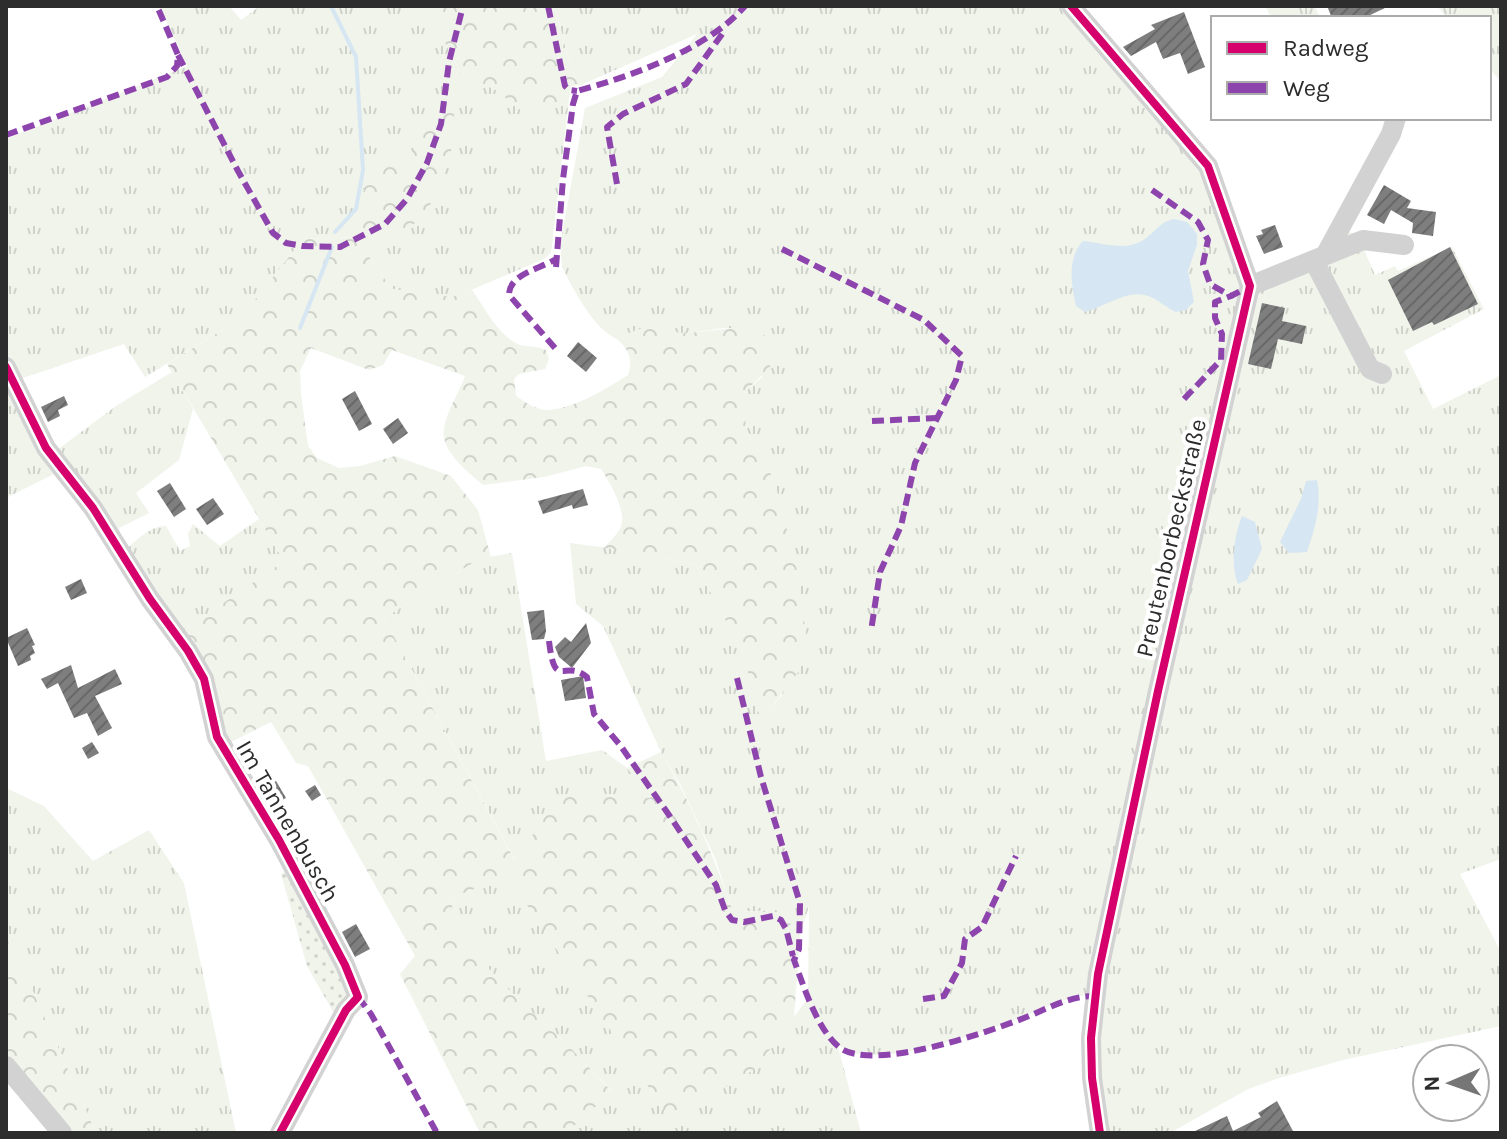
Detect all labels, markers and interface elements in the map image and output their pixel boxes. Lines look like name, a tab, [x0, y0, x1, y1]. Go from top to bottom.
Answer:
legend	[1211, 16, 1491, 120]
text: Radweg	[1283, 34, 1369, 62]
text: Weg	[1283, 74, 1330, 102]
street label: Preutenborbeckstraße	[1130, 416, 1212, 660]
street label: Im Tannenbusch	[230, 735, 346, 907]
north arrow	[1411, 1043, 1491, 1123]
text: N	[1419, 1075, 1445, 1092]

